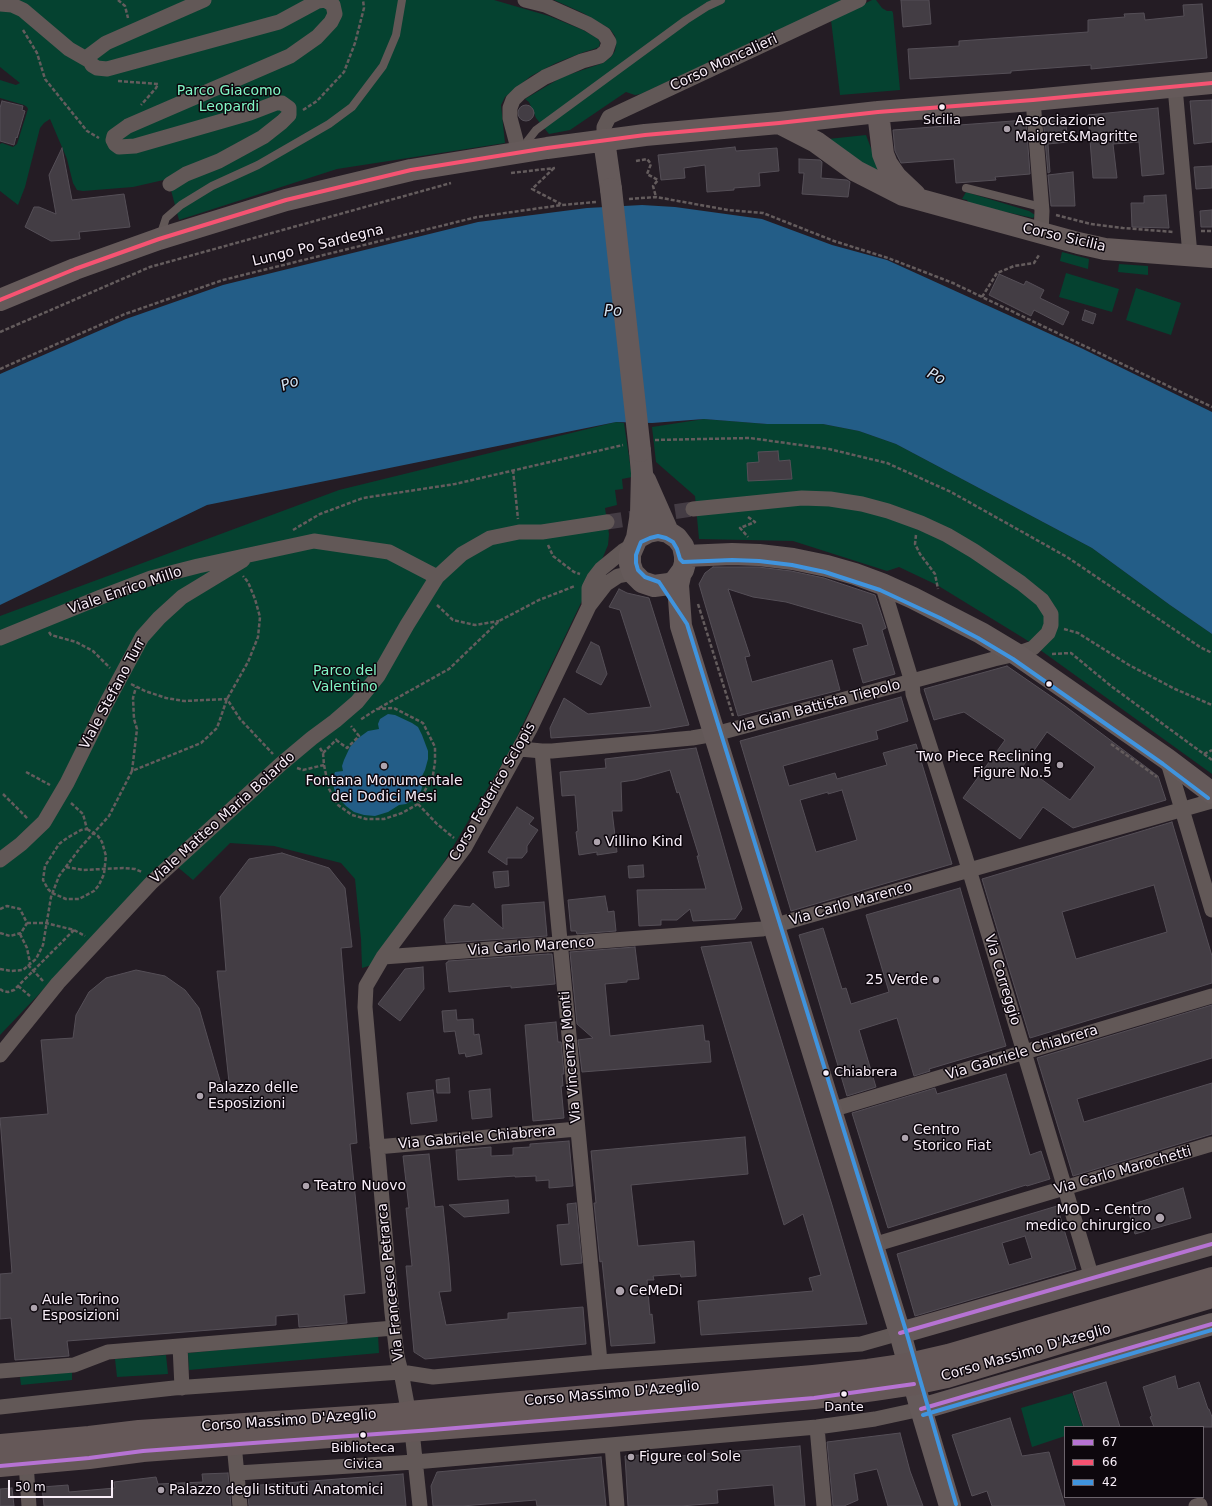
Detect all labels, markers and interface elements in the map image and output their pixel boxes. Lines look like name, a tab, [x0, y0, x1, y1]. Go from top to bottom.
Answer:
street label: Corso Moncalieri	[668, 31, 780, 95]
park label: Parco Giacomo Leopardi	[177, 83, 281, 116]
marker: Sicilia	[937, 102, 947, 112]
place label: Sicilia	[923, 113, 961, 129]
place label: Associazione Maigret&Magritte	[1015, 113, 1138, 146]
marker: Associazione Maigret&Magritte	[1002, 124, 1012, 134]
street label: Corso Sicilia	[1021, 220, 1107, 256]
street label: Lungo Po Sardegna	[250, 222, 386, 270]
water label: Po	[604, 303, 622, 321]
water label: Po	[924, 365, 948, 389]
water label: Po	[278, 372, 302, 396]
street label: Viale Enrico Millo	[66, 564, 184, 618]
street label: Viale Stefano Turr	[77, 635, 149, 753]
park label: Parco del Valentino	[312, 663, 378, 696]
street label: Via Gian Battista Tiepolo	[732, 677, 902, 737]
unlabelled marker	[1044, 679, 1054, 689]
street label: Corso Federico Sclopis	[446, 720, 540, 864]
street label: Viale Matteo Maria Boiardo	[147, 749, 299, 887]
place label: Two Piece Reclining Figure No.5	[916, 749, 1052, 782]
marker: Two Piece Reclining Figure No.5	[1055, 760, 1065, 770]
marker: Fontana Monumentale dei Dodici Mesi	[379, 761, 389, 771]
place label: Fontana Monumentale dei Dodici Mesi	[305, 773, 463, 806]
place label: Villino Kind	[605, 834, 683, 850]
marker: Villino Kind	[592, 837, 602, 847]
street label: Via Carlo Marenco	[788, 878, 914, 930]
street label: Via Correggio	[980, 932, 1024, 1028]
street label: Via Carlo Marenco	[467, 934, 595, 960]
place label: 25 Verde	[866, 972, 928, 988]
marker: 25 Verde	[931, 975, 941, 985]
street label: Via Vincenzo Monti	[557, 990, 585, 1124]
street label: Via Gabriele Chiabrera	[944, 1022, 1100, 1084]
place label: Chiabrera	[834, 1065, 898, 1081]
marker: Chiabrera	[821, 1068, 831, 1078]
place label: Palazzo delle Esposizioni	[208, 1080, 298, 1112]
marker: Palazzo delle Esposizioni	[195, 1091, 205, 1101]
place label: Centro Storico Fiat	[913, 1122, 991, 1154]
street label: Via Gabriele Chiabrera	[398, 1123, 556, 1153]
marker: Centro Storico Fiat	[900, 1133, 910, 1143]
street label: Via Carlo Marochetti	[1052, 1143, 1194, 1199]
place label: Teatro Nuovo	[314, 1178, 406, 1194]
marker: Teatro Nuovo	[301, 1181, 311, 1191]
street label: Via Francesco Petrarca	[374, 1202, 408, 1362]
place label: MOD - Centro medico chirurgico	[1026, 1202, 1151, 1234]
marker: MOD - Centro medico chirurgico	[1154, 1212, 1166, 1224]
place label: CeMeDi	[629, 1283, 683, 1299]
marker: CeMeDi	[614, 1285, 626, 1297]
place label: Aule Torino Esposizioni	[42, 1292, 119, 1324]
marker: Aule Torino Esposizioni	[29, 1303, 39, 1313]
street label: Corso Massimo D'Azeglio	[939, 1321, 1113, 1385]
street label: Corso Massimo D'Azeglio	[524, 1378, 700, 1410]
marker: Dante	[839, 1389, 849, 1399]
place label: Dante	[824, 1400, 864, 1416]
street label: Corso Massimo D'Azeglio	[201, 1406, 377, 1436]
legend	[1064, 1426, 1204, 1498]
marker: Biblioteca Civica	[358, 1430, 368, 1440]
text: 67	[1102, 1435, 1117, 1449]
place label: Biblioteca Civica	[331, 1441, 395, 1472]
place label: Figure col Sole	[639, 1449, 741, 1465]
marker: Figure col Sole	[626, 1452, 636, 1462]
text: 66	[1102, 1455, 1117, 1469]
scale bar	[10, 1472, 115, 1498]
text: 42	[1102, 1475, 1117, 1489]
text: 50 m	[15, 1480, 46, 1494]
place label: Palazzo degli Istituti Anatomici	[169, 1482, 383, 1498]
marker: Palazzo degli Istituti Anatomici	[156, 1485, 166, 1495]

